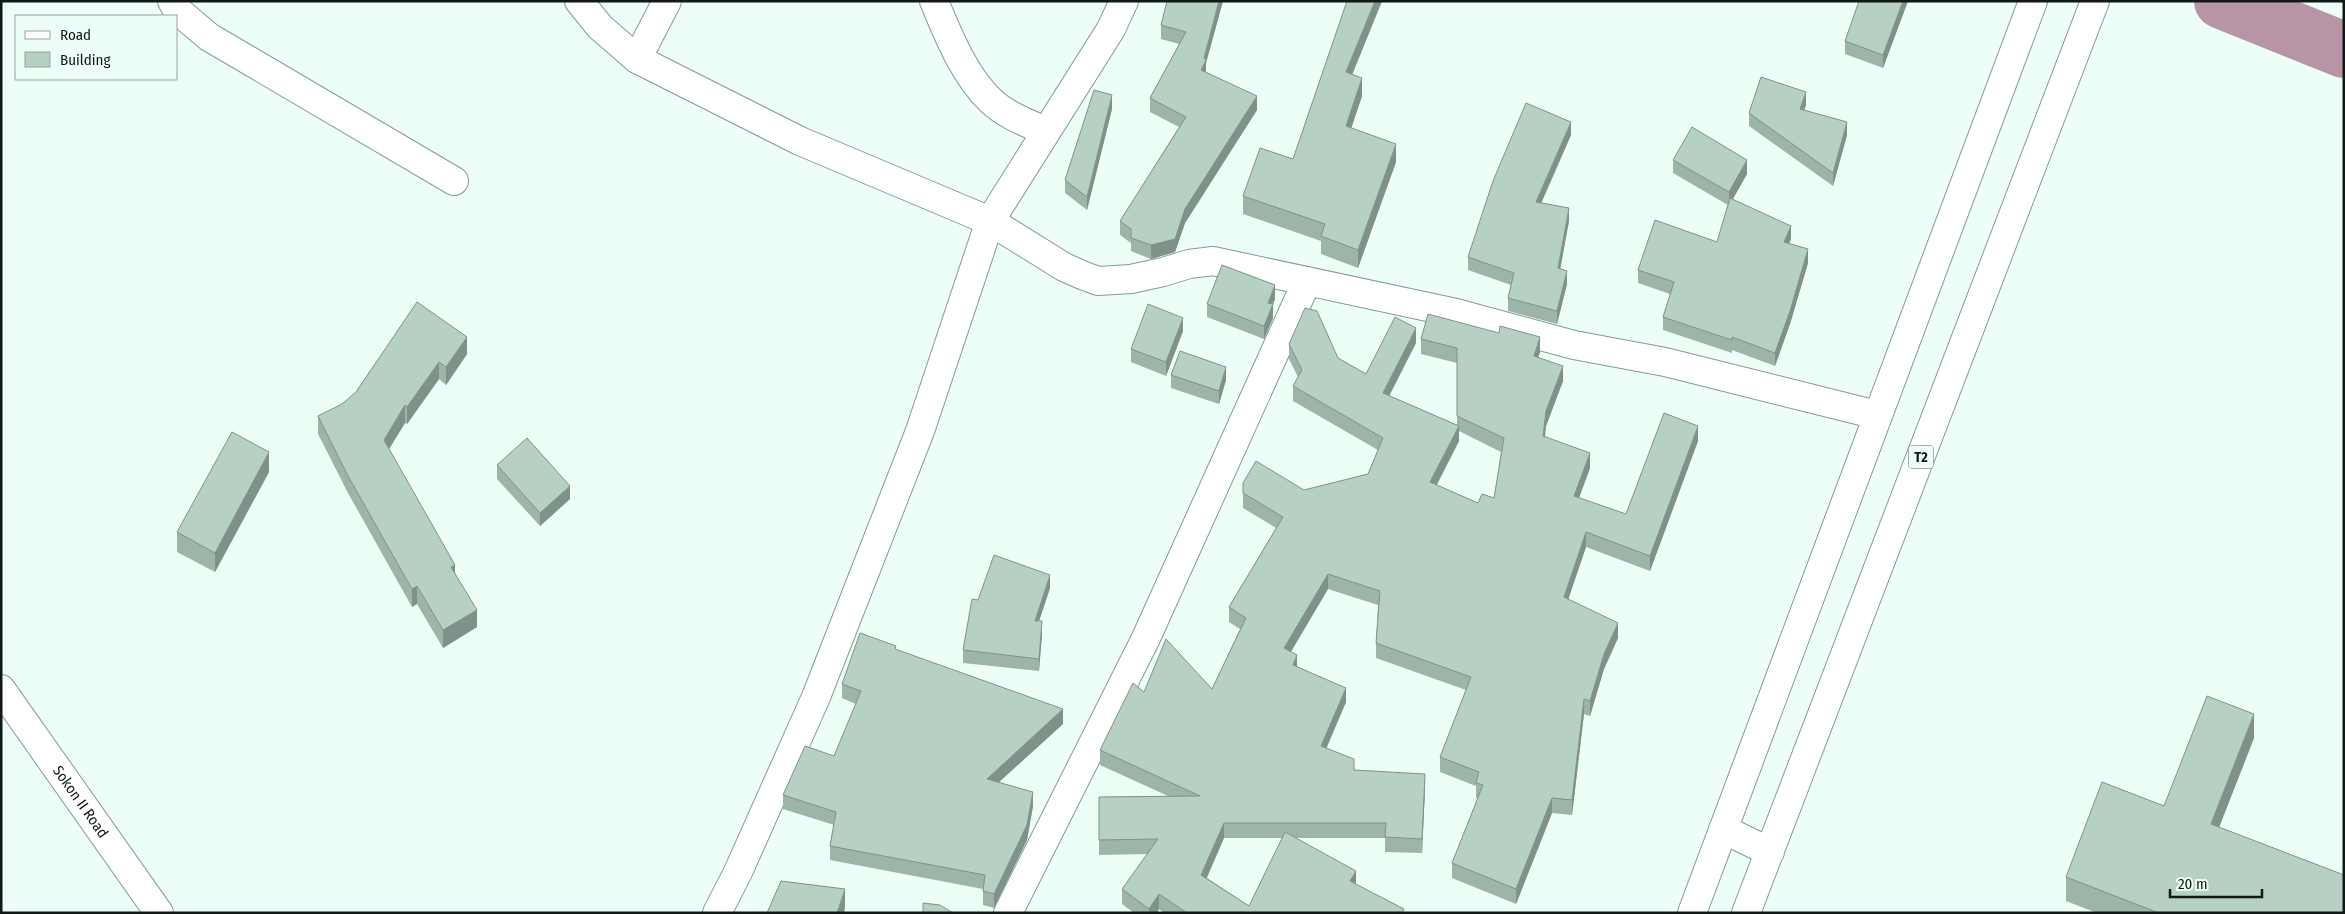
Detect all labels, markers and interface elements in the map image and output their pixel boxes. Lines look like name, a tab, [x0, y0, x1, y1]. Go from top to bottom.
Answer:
legend	[15, 15, 178, 80]
text: Road	[60, 26, 91, 44]
text: Building	[60, 51, 111, 69]
road number: T2	[1908, 446, 1934, 468]
street label: Sokon II Road	[49, 762, 112, 841]
scale bar	[2170, 866, 2262, 898]
text: 20 m	[2178, 875, 2208, 893]

